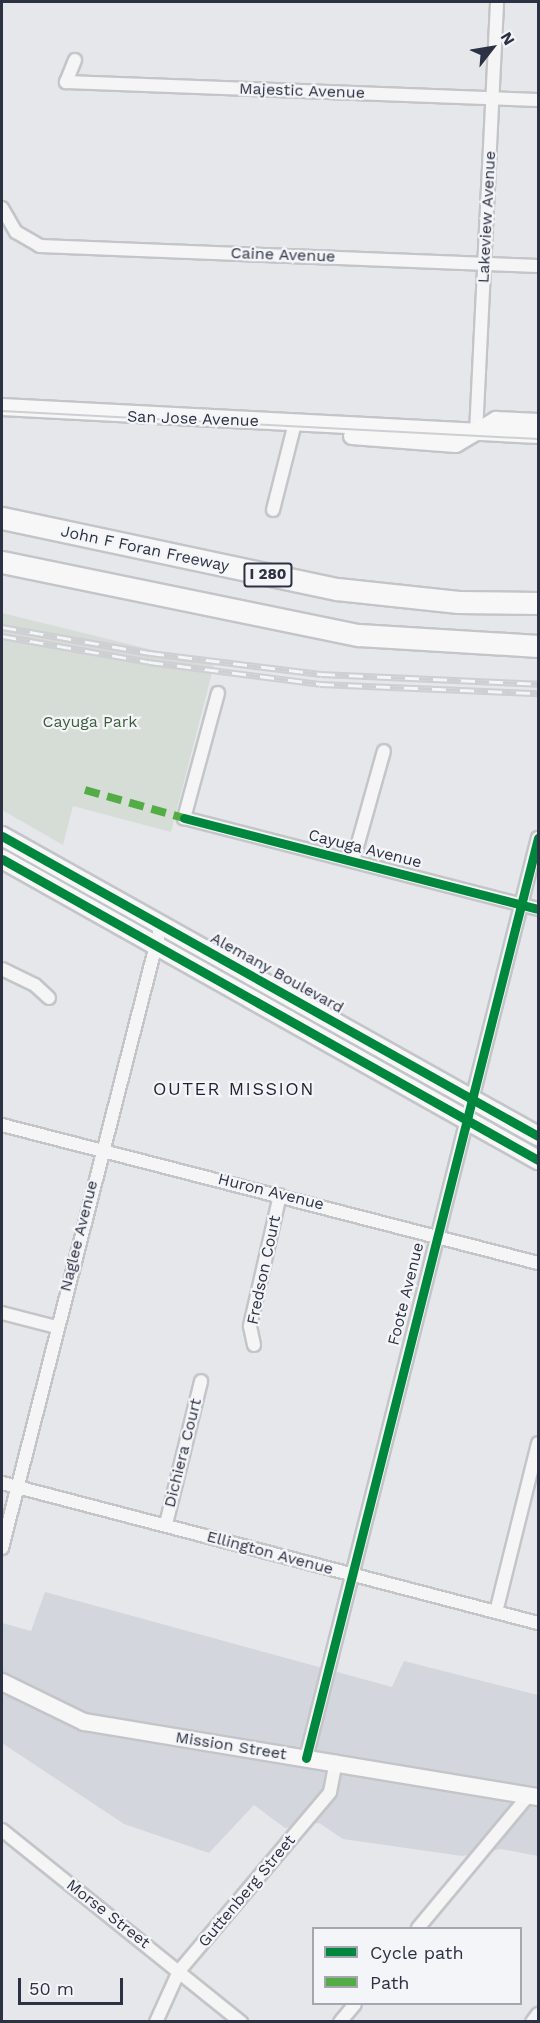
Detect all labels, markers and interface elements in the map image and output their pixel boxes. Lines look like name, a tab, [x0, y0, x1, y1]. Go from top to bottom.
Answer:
north arrow	[462, 18, 522, 78]
text: N	[497, 28, 519, 48]
street label: Majestic Avenue	[238, 79, 366, 103]
street label: Lakeview Avenue	[474, 150, 500, 284]
street label: Caine Avenue	[230, 244, 336, 266]
street label: San Jose Avenue	[126, 407, 260, 431]
street label: John F Foran Freeway	[59, 522, 231, 576]
road number: I 280	[242, 563, 294, 587]
park label: Cayuga Park	[42, 712, 138, 732]
street label: Cayuga Avenue	[306, 825, 424, 873]
street label: Alemany Boulevard	[207, 928, 347, 1018]
district label: OUTER MISSION	[153, 1078, 315, 1100]
street label: Huron Avenue	[216, 1169, 326, 1215]
street label: Naglee Avenue	[56, 1178, 102, 1294]
street label: Fredson Court	[243, 1214, 285, 1326]
street label: Foote Avenue	[384, 1240, 428, 1348]
street label: Dichiera Court	[160, 1396, 206, 1510]
street label: Ellington Avenue	[204, 1527, 336, 1579]
street label: Mission Street	[174, 1728, 288, 1764]
street label: Guttenberg Street	[194, 1831, 300, 1951]
street label: Morse Street	[62, 1875, 154, 1953]
legend	[312, 1927, 522, 2005]
text: Cycle path	[370, 1942, 464, 1963]
scale bar	[21, 1966, 126, 2004]
text: Path	[370, 1972, 410, 1993]
text: 50 m	[29, 1978, 74, 1999]

